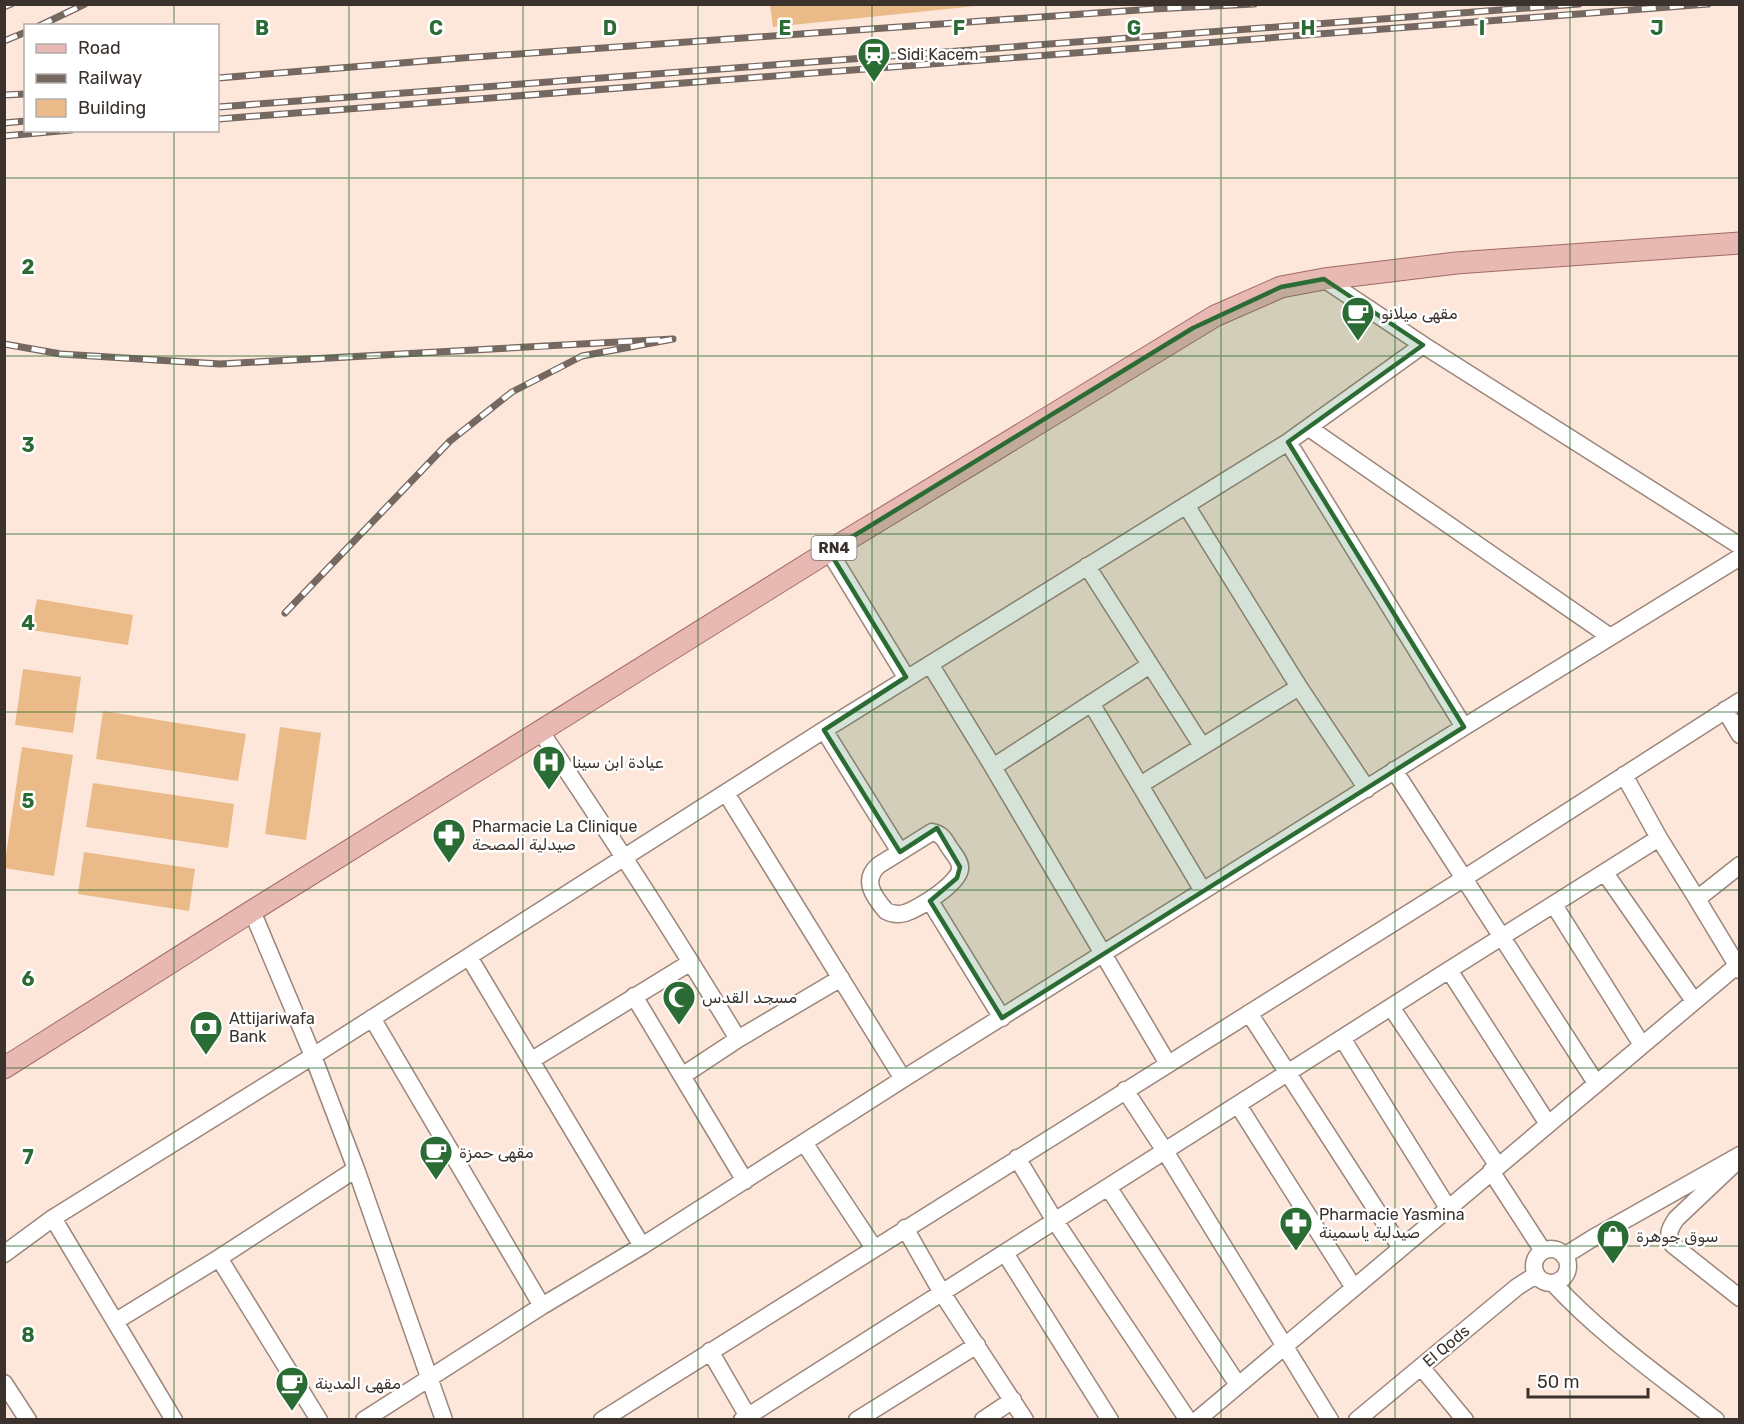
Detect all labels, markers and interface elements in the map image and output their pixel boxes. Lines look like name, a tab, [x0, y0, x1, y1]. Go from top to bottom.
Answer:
text: B	[255, 16, 269, 40]
text: C	[429, 16, 443, 40]
text: D	[603, 16, 617, 40]
text: E	[779, 16, 791, 40]
text: F	[953, 16, 965, 40]
text: G	[1127, 16, 1141, 40]
text: H	[1301, 16, 1315, 40]
text: I	[1479, 16, 1485, 40]
text: J	[1650, 16, 1664, 40]
legend	[24, 24, 219, 132]
station icon: Sidi Kacem	[856, 36, 892, 83]
text: Road	[78, 37, 121, 59]
place label: Sidi Kacem	[897, 45, 979, 64]
text: Railway	[78, 67, 142, 89]
text: Building	[78, 97, 146, 119]
text: 2	[22, 255, 35, 279]
cafe icon: مقهى ميلانو	[1340, 295, 1376, 342]
place label: مقهى ميلانو	[1381, 304, 1458, 324]
text: 3	[21, 433, 35, 457]
road number: RN4	[812, 536, 856, 560]
text: 4	[21, 611, 35, 635]
hospital icon: عيادة ابن سينا	[531, 744, 567, 791]
place label: عيادة ابن سينا	[572, 753, 664, 772]
text: 5	[22, 789, 35, 813]
pharmacy icon: Pharmacie La Clinique صيدلية المصحة	[431, 817, 467, 864]
place label: Pharmacie La Clinique صيدلية المصحة	[472, 817, 637, 854]
text: 6	[21, 967, 35, 991]
mosque icon: مسجد القدس	[661, 979, 697, 1026]
place label: مسجد القدس	[702, 988, 797, 1007]
bank icon: Attijariwafa Bank	[188, 1009, 224, 1056]
place label: Attijariwafa Bank	[229, 1009, 315, 1046]
cafe icon: مقهى حمزة	[418, 1134, 454, 1181]
place label: مقهى حمزة	[459, 1143, 534, 1163]
text: 7	[22, 1145, 34, 1169]
pharmacy icon: Pharmacie Yasmina صيدلية ياسمينة	[1278, 1205, 1314, 1252]
place label: Pharmacie Yasmina صيدلية ياسمينة	[1319, 1205, 1465, 1242]
shop icon: سوق جوهرة	[1595, 1218, 1631, 1265]
place label: سوق جوهرة	[1636, 1227, 1719, 1247]
street label: El Qods	[1419, 1321, 1473, 1371]
text: 8	[21, 1323, 35, 1347]
scale bar	[1528, 1361, 1648, 1399]
cafe icon: مقهى المدينة	[274, 1365, 310, 1412]
text: 50 m	[1537, 1371, 1580, 1393]
place label: مقهى المدينة	[315, 1374, 401, 1394]

